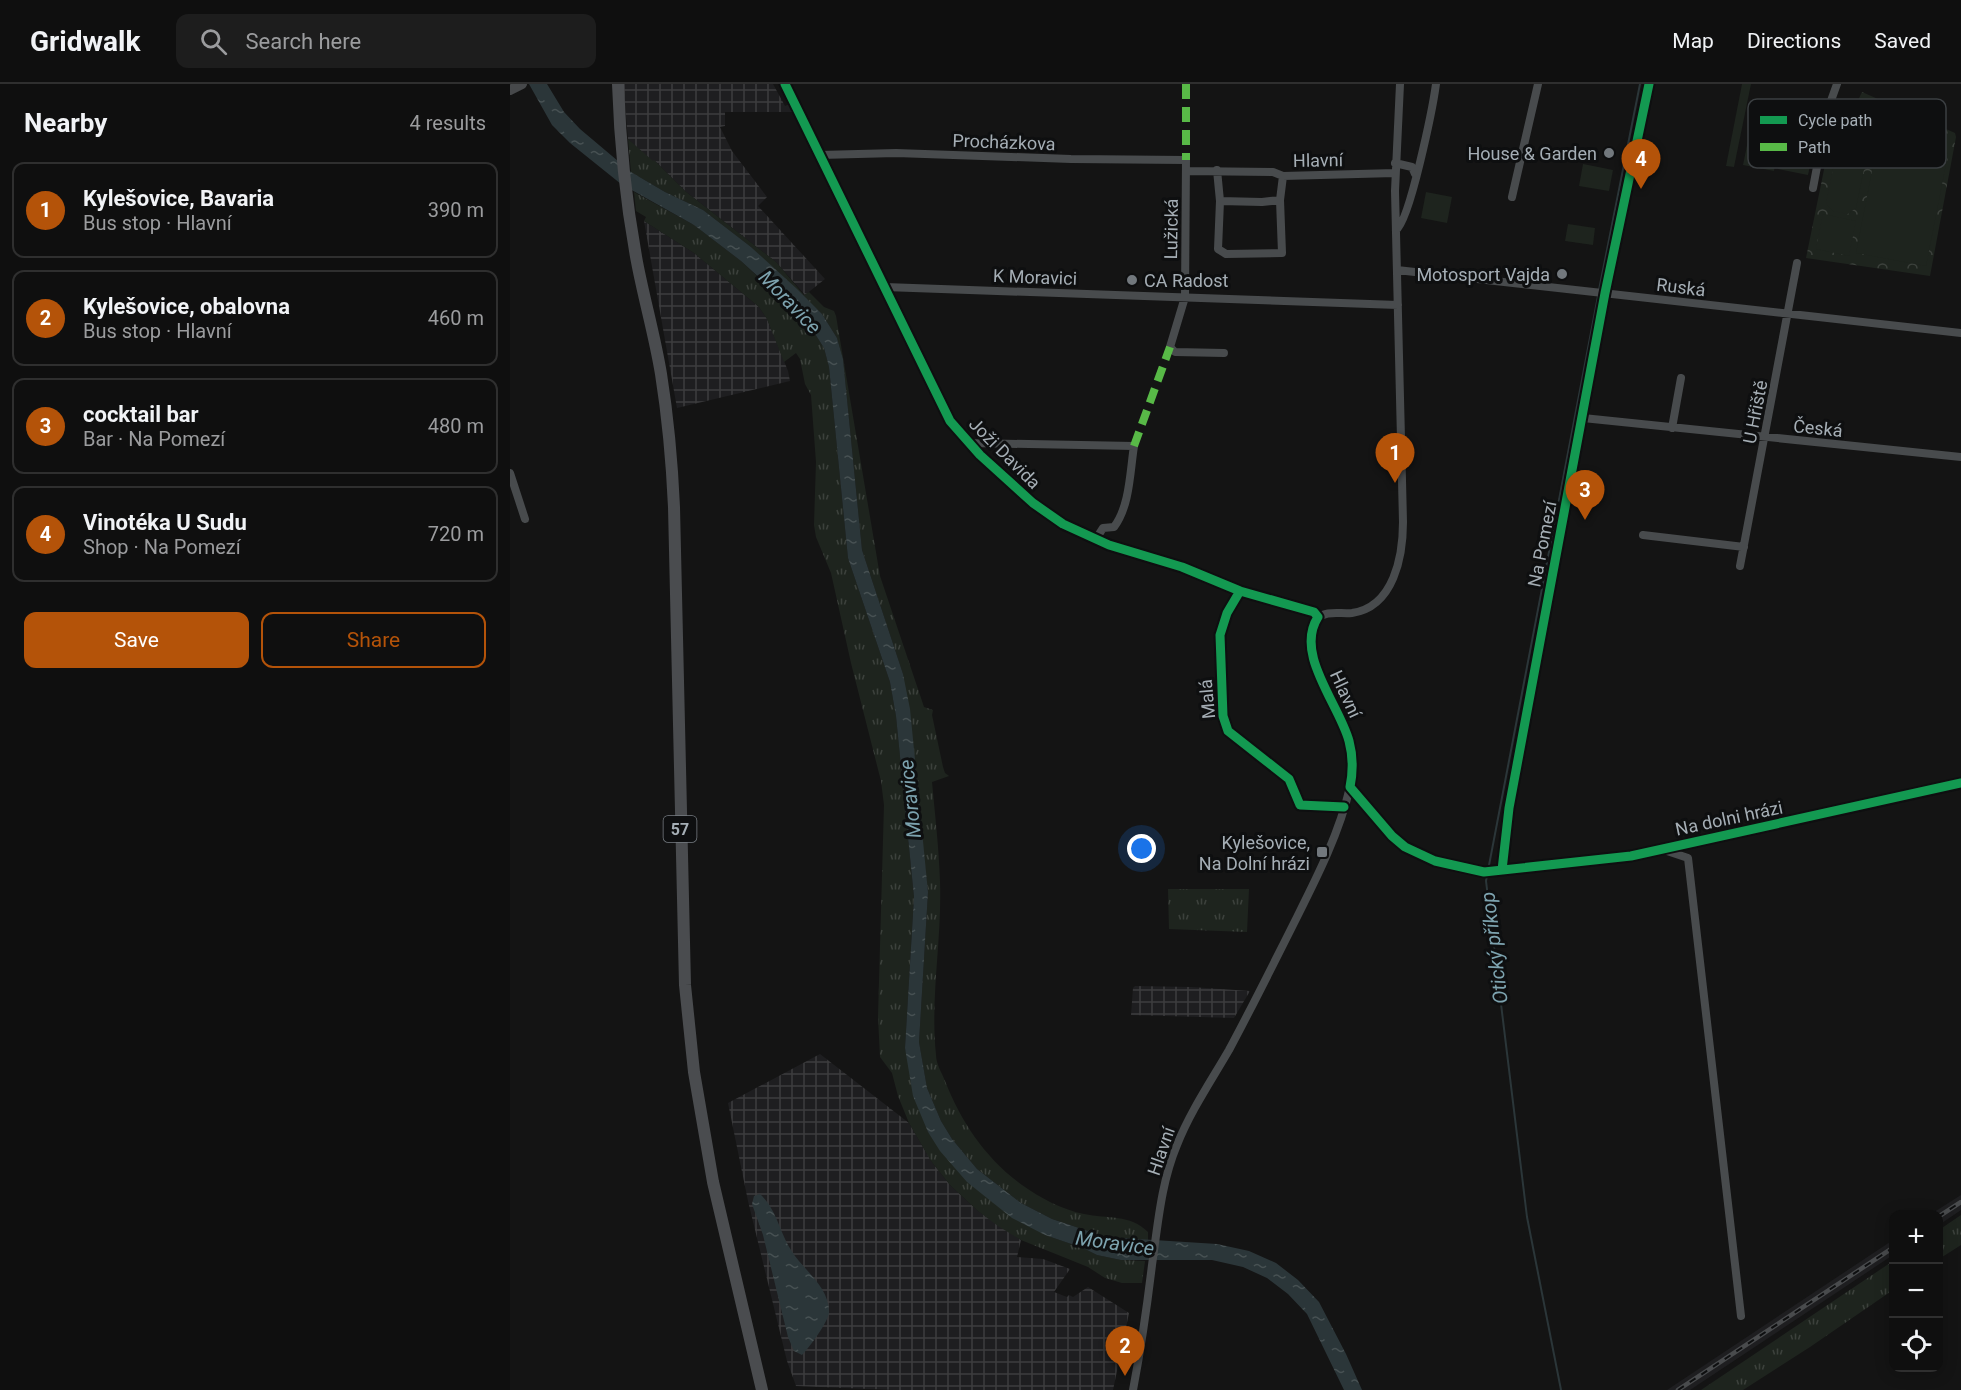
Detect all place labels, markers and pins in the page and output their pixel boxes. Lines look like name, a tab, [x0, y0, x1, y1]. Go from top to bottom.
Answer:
pin: 4	[1622, 140, 1660, 189]
place label: House & Garden	[1467, 143, 1597, 164]
marker: House & Garden	[1602, 146, 1616, 160]
place label: Motosport Vajda	[1416, 264, 1550, 285]
marker: Motosport Vajda	[1555, 267, 1569, 281]
place label: CA Radost	[1144, 270, 1229, 291]
marker: CA Radost	[1125, 273, 1139, 287]
pin: 1	[1376, 434, 1414, 483]
pin: 3	[1566, 470, 1604, 520]
place label: Kylešovice, Na Dolní hrázi	[1199, 832, 1310, 874]
marker: Kylešovice, Na Dolní hrázi	[1315, 845, 1329, 859]
pin: 2	[1106, 1326, 1144, 1376]

